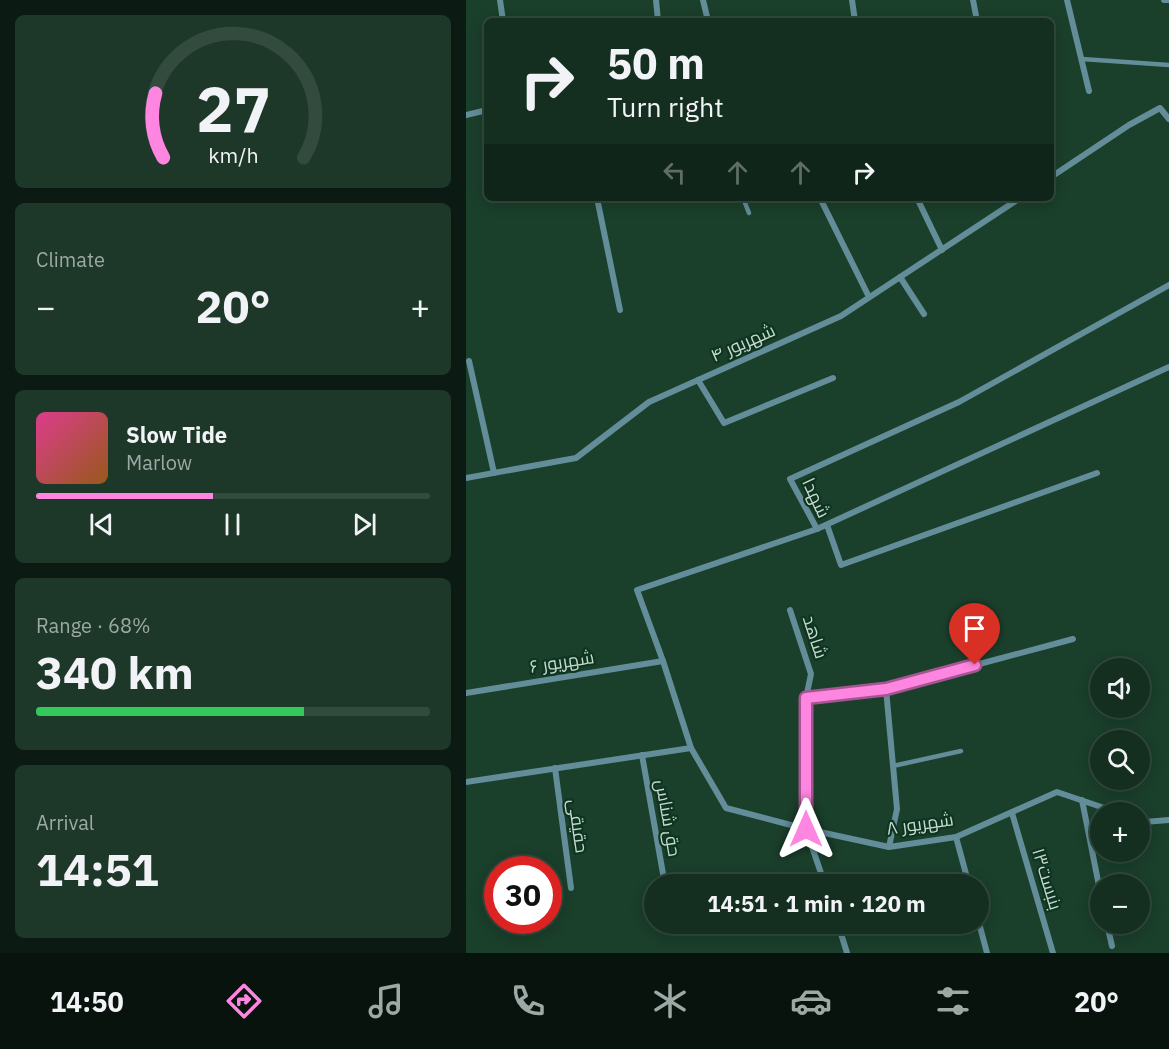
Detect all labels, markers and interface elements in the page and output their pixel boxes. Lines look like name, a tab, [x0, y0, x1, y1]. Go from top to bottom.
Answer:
text: 50 m	[607, 36, 705, 91]
icon: right	[508, 42, 586, 120]
text: 27	[196, 68, 270, 149]
text: Turn right	[607, 89, 724, 124]
text: km/h	[208, 142, 258, 170]
icon: left	[658, 156, 691, 189]
icon: ahead	[721, 156, 754, 189]
icon: ahead	[784, 156, 817, 189]
icon: right	[847, 156, 880, 189]
text: Climate	[36, 246, 105, 273]
text: 20°	[195, 277, 271, 335]
text: −	[36, 285, 56, 328]
text: +	[410, 285, 430, 328]
street label: شهریور ۴	[707, 318, 779, 367]
text: Slow Tide	[126, 420, 227, 449]
text: Marlow	[126, 449, 192, 476]
street label: شهدا	[797, 474, 836, 521]
icon: previous	[85, 508, 118, 541]
icon: pause	[216, 508, 249, 541]
icon: next	[348, 508, 381, 541]
pin	[949, 603, 1000, 665]
text: Range · 68%	[36, 612, 151, 639]
street label: شاهد	[798, 612, 833, 661]
icon: arrive	[958, 612, 991, 645]
text: 340 km	[36, 643, 194, 701]
street label: شهریور ۶	[528, 645, 596, 678]
map controls	[1090, 658, 1150, 934]
button: sound	[1090, 658, 1150, 718]
button: search	[1090, 730, 1150, 790]
street label: حق شناس	[649, 778, 687, 858]
street label: حقیقی	[563, 797, 594, 854]
position arrow	[774, 797, 838, 861]
button: +	[1090, 802, 1150, 862]
street label: شهریور ۸	[885, 807, 955, 840]
text: Arrival	[36, 809, 94, 836]
text: 14:51	[36, 840, 159, 898]
street label: بنبست۱۳	[1027, 845, 1068, 912]
speed limit sign: 30	[484, 856, 562, 934]
button: −	[1090, 874, 1150, 934]
text: 14:51 · 1 min · 120 m	[707, 889, 926, 918]
icon: directions	[223, 980, 265, 1022]
icon: music	[365, 980, 407, 1022]
icon: phone	[507, 980, 549, 1022]
icon: climate	[649, 980, 691, 1022]
icon: car	[790, 980, 832, 1022]
icon: filters	[932, 980, 974, 1022]
text: 14:50	[50, 984, 124, 1019]
text: 20°	[1074, 984, 1119, 1019]

